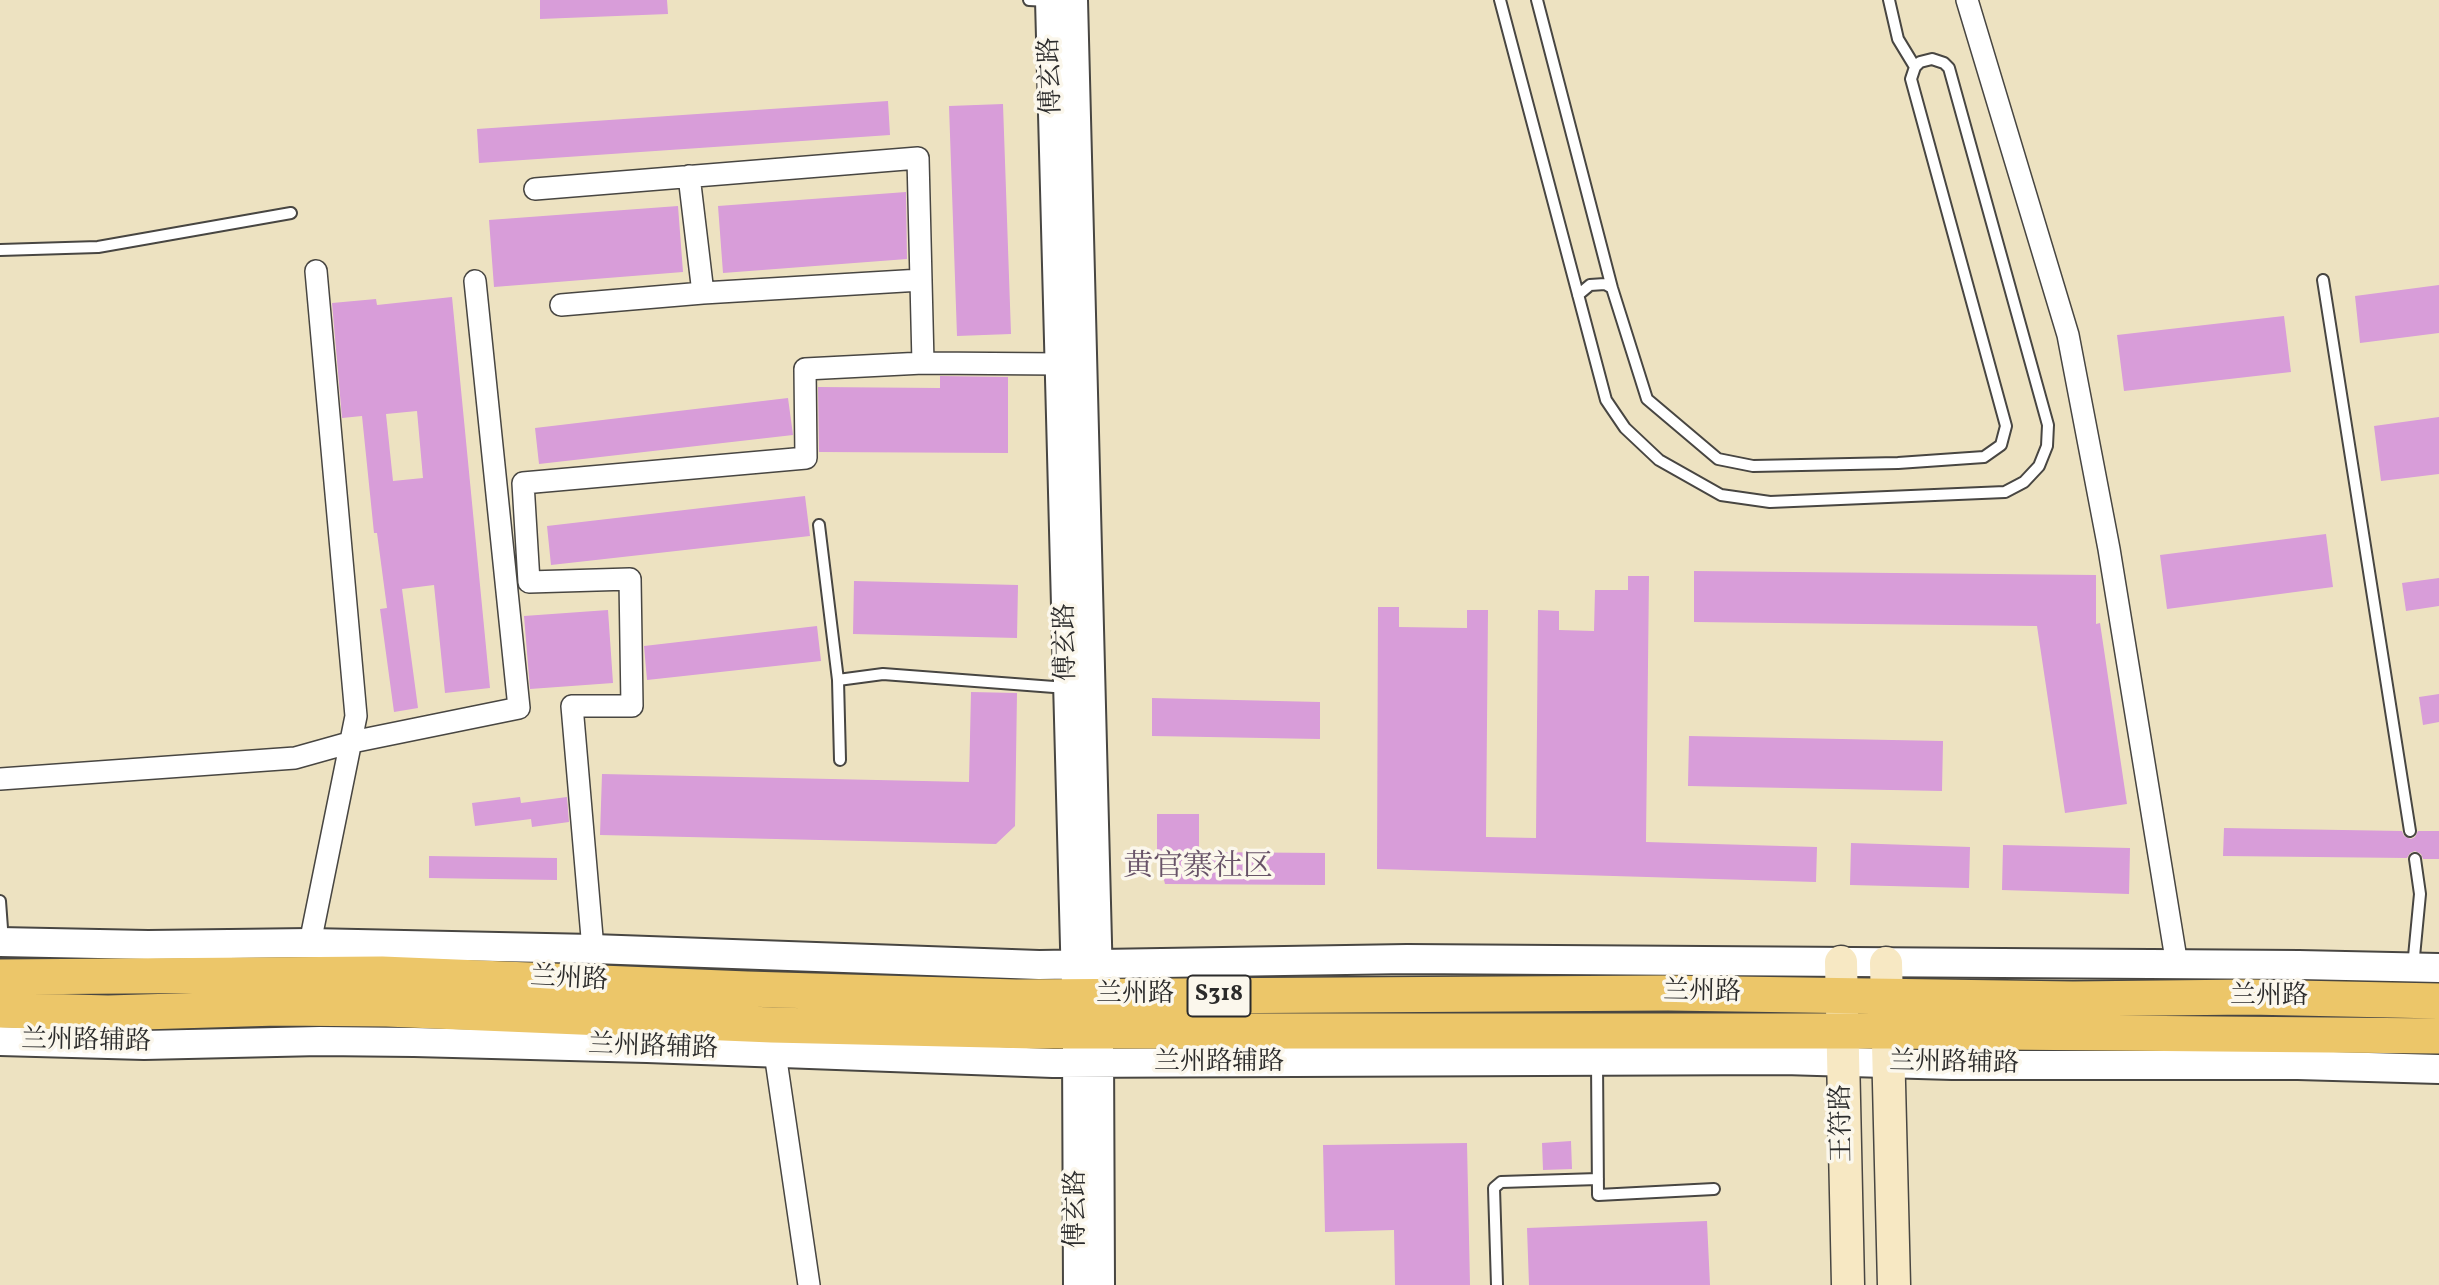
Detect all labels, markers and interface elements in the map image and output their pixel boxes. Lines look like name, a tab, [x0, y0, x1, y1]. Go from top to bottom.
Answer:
street label: 傅玄路	[1036, 36, 1070, 116]
street label: 傅玄路	[1052, 603, 1084, 681]
district label: 黄官寨社区	[1123, 851, 1273, 887]
street label: 兰州路	[529, 963, 609, 999]
road number: S318	[1188, 976, 1250, 1016]
street label: 兰州路	[1663, 978, 1741, 1010]
street label: 兰州路	[1096, 980, 1174, 1012]
street label: 兰州路	[2230, 982, 2308, 1014]
street label: 兰州路辅路	[21, 1026, 151, 1060]
street label: 兰州路辅路	[587, 1031, 719, 1067]
street label: 兰州路辅路	[1154, 1048, 1284, 1080]
street label: 兰州路辅路	[1889, 1048, 2019, 1082]
street label: 王符路	[1828, 1084, 1860, 1162]
street label: 傅玄路	[1062, 1170, 1094, 1248]

